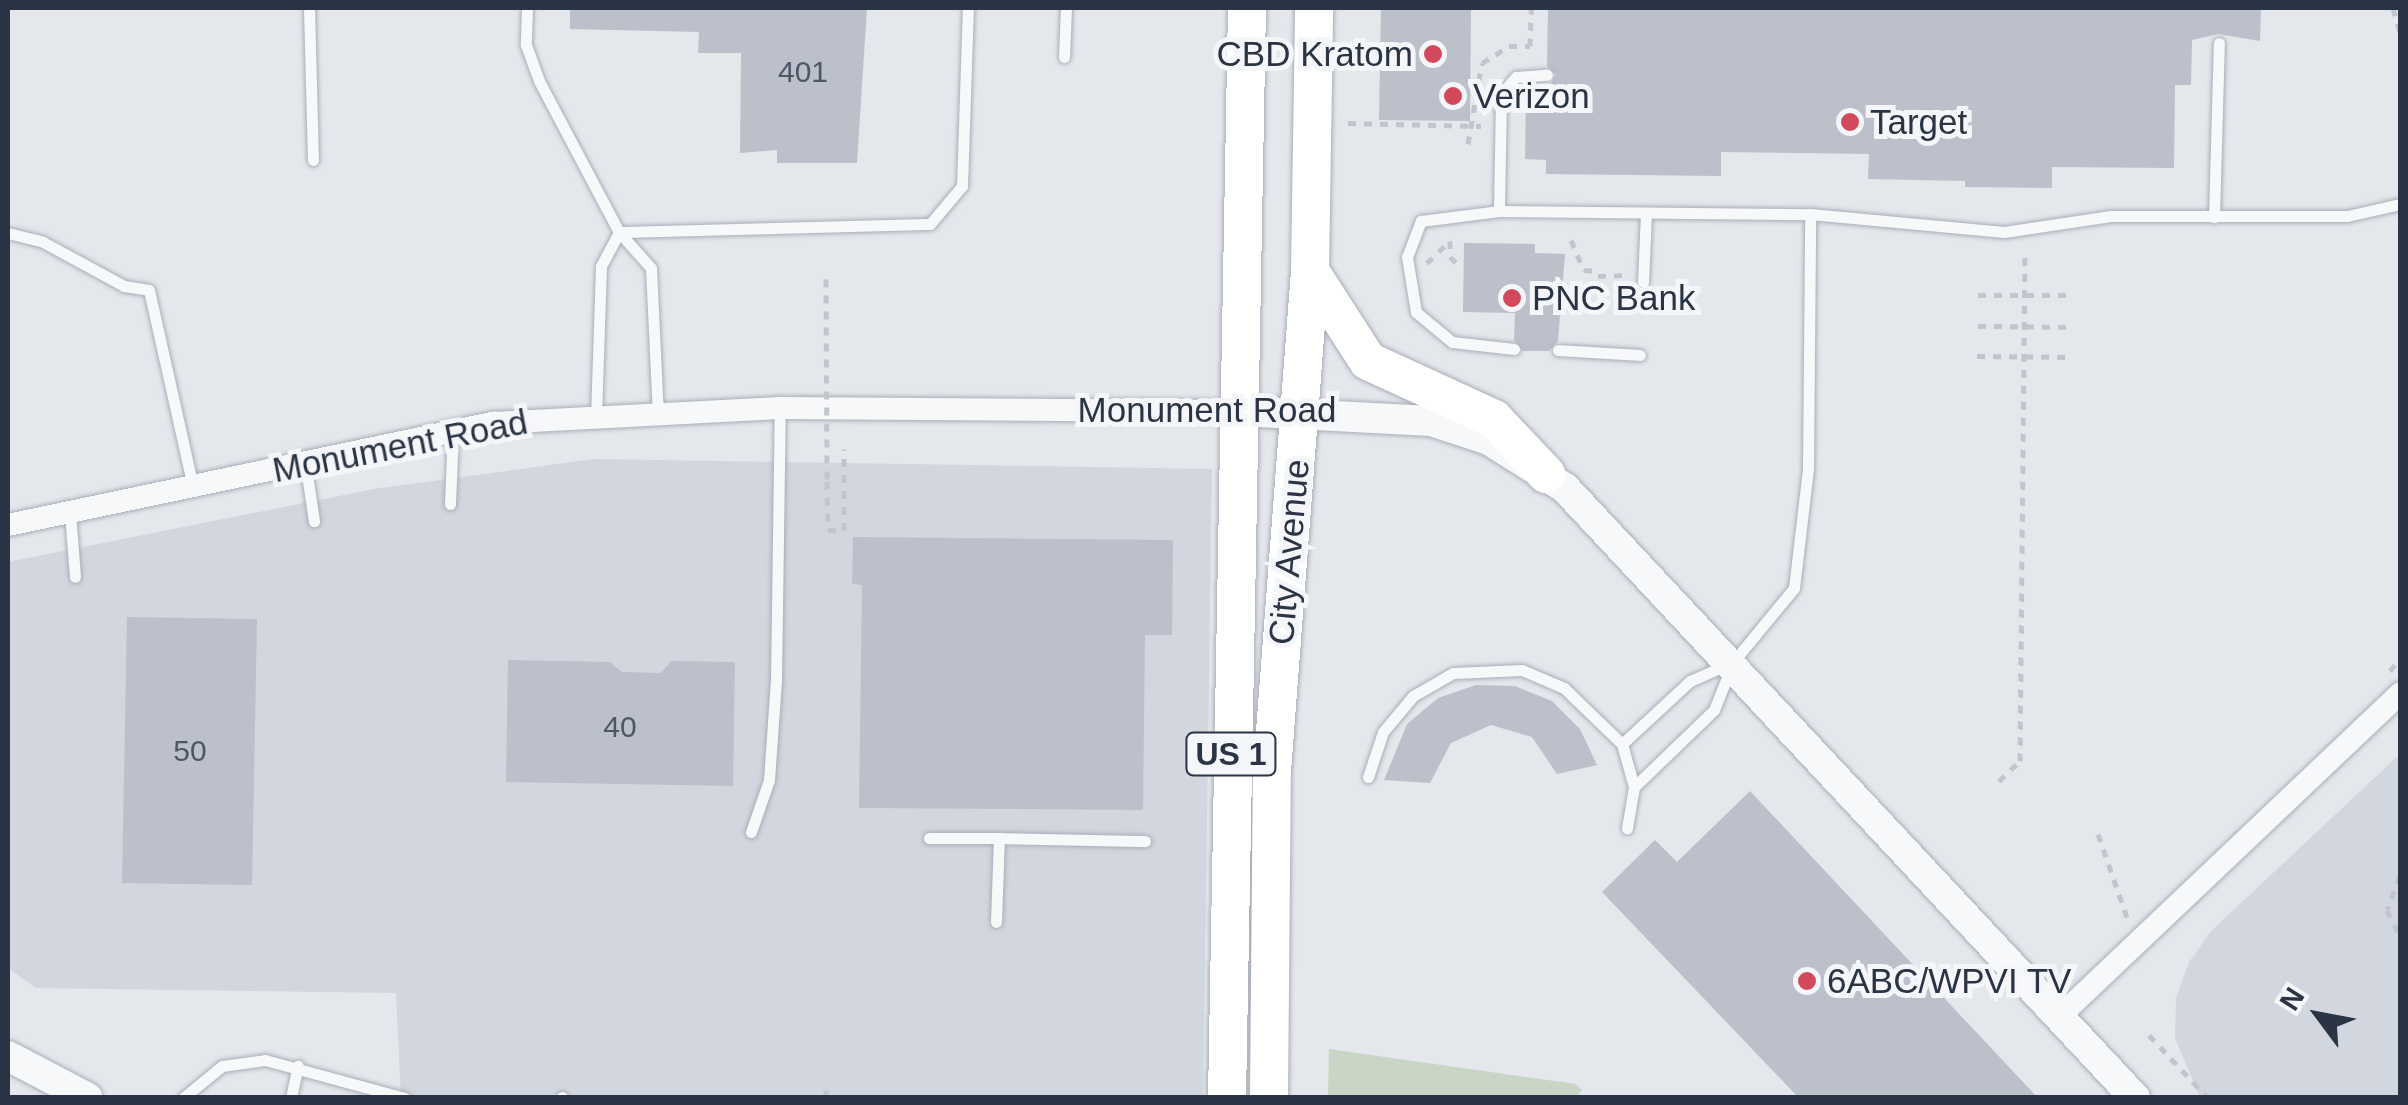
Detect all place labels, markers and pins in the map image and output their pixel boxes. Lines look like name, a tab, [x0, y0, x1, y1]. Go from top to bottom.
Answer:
place label: CBD Kratom	[1217, 33, 1413, 75]
marker: CBD Kratom	[1422, 43, 1444, 65]
place label: Verizon	[1473, 75, 1590, 117]
marker: Verizon	[1442, 85, 1464, 107]
place label: Target	[1870, 101, 1967, 143]
marker: Target	[1839, 111, 1861, 133]
place label: PNC Bank	[1532, 277, 1695, 319]
marker: PNC Bank	[1501, 287, 1523, 309]
place label: 6ABC/WPVI TV	[1827, 960, 2072, 1002]
marker: 6ABC/WPVI TV	[1796, 970, 1818, 992]

